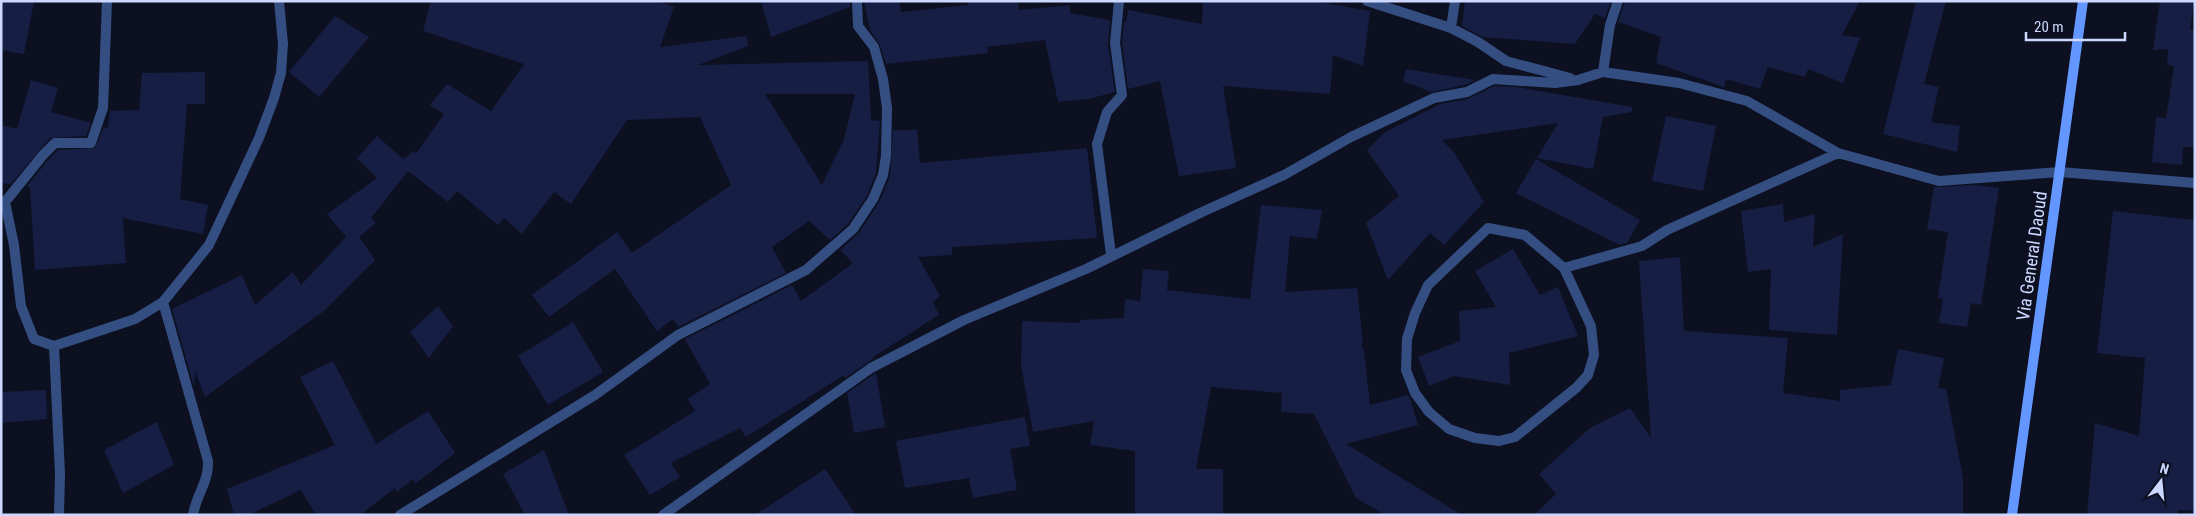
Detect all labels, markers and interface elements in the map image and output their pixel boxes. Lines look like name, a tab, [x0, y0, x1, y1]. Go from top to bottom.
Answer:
scale bar	[2026, 10, 2125, 42]
text: 20 m	[2034, 18, 2064, 36]
street label: Via General Daoud	[2012, 190, 2051, 322]
north arrow	[2136, 456, 2186, 506]
text: N	[2158, 460, 2171, 477]

